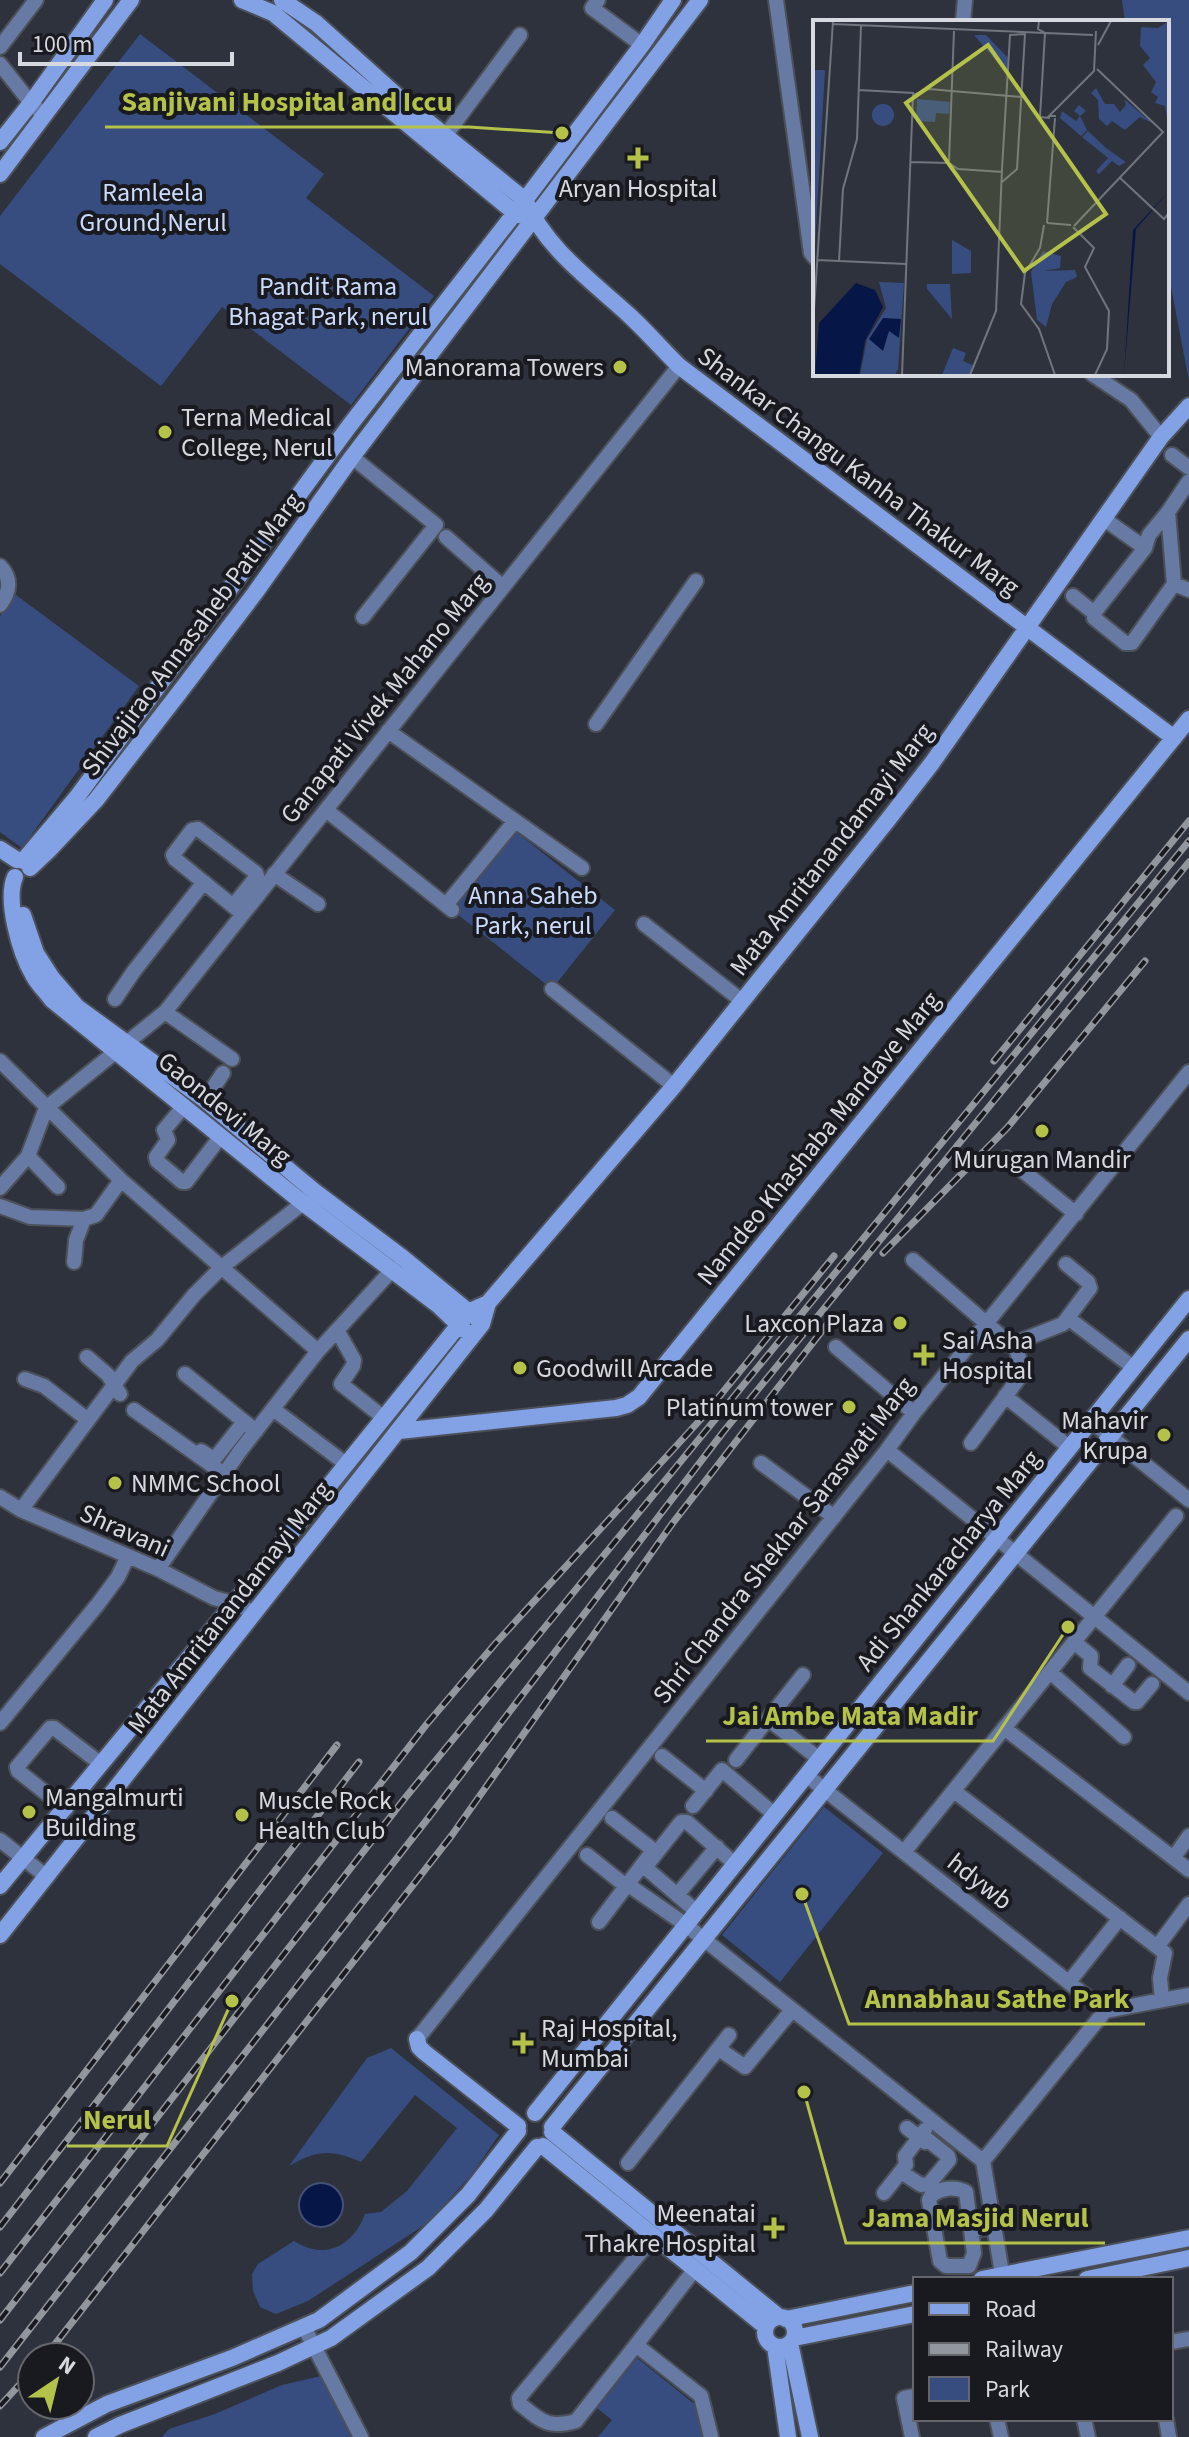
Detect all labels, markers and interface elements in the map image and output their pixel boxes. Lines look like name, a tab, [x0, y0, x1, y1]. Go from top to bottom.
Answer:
scale bar	[20, 16, 232, 66]
inset map	[813, 20, 1169, 376]
text: 100 m	[32, 27, 92, 62]
callout: Sanjivani Hospital and Iccu	[105, 75, 469, 127]
text: Sanjivani Hospital and Iccu	[121, 82, 453, 122]
marker: Aryan Hospital	[627, 147, 649, 169]
place label: Aryan Hospital	[559, 170, 717, 207]
park label: Ramleela Ground,Nerul	[79, 174, 227, 241]
park label: Pandit Rama Bhagat Park, nerul	[228, 268, 428, 335]
street label: Shankar Changu Kanha Thakur Marg	[690, 338, 1027, 605]
place label: Manorama Towers	[405, 349, 604, 386]
marker: Manorama Towers	[611, 358, 629, 376]
place label: Terna Medical College, Nerul	[181, 399, 333, 466]
marker: Terna Medical College, Nerul	[156, 423, 174, 441]
street label: Shivajirao Annasaheb Patil Marg	[72, 485, 310, 784]
street label: Ganapati Vivek Mahano Marg	[271, 565, 497, 832]
street label: Mata Amritanandamayi Marg	[721, 715, 942, 984]
park label: Anna Saheb Park, nerul	[468, 877, 598, 944]
street label: Namdeo Khashaba Mandave Marg	[688, 983, 949, 1293]
street label: Gaondevi Marg	[150, 1043, 299, 1174]
marker: Murugan Mandir	[1033, 1122, 1051, 1140]
place label: Murugan Mandir	[953, 1141, 1132, 1178]
place label: Laxcon Plaza	[744, 1305, 884, 1342]
marker: Laxcon Plaza	[891, 1314, 909, 1332]
place label: Sai Asha Hospital	[942, 1322, 1033, 1389]
marker: Sai Asha Hospital	[913, 1344, 935, 1366]
place label: Goodwill Arcade	[536, 1350, 713, 1387]
marker: Goodwill Arcade	[511, 1359, 529, 1377]
street label: Shri Chandra Shekhar Saraswati Marg	[644, 1369, 923, 1712]
place label: Platinum tower	[666, 1389, 834, 1426]
marker: Platinum tower	[840, 1398, 858, 1416]
place label: Mahavir Krupa	[1061, 1402, 1149, 1469]
marker: Mahavir Krupa	[1155, 1426, 1173, 1444]
street label: Adi Shankaracharya Marg	[847, 1442, 1049, 1679]
place label: NMMC School	[131, 1465, 280, 1502]
street label: Mata Amritanandamayi Marg	[119, 1473, 340, 1742]
marker: NMMC School	[106, 1474, 124, 1492]
street label: Shravani	[74, 1494, 176, 1567]
callout: Jai Ambe Mata Madir	[706, 1689, 993, 1741]
text: Jai Ambe Mata Madir	[722, 1696, 979, 1736]
place label: Mangalmurti Building	[45, 1779, 184, 1846]
place label: Muscle Rock Health Club	[258, 1782, 392, 1849]
marker: Mangalmurti Building	[20, 1803, 38, 1821]
marker: Muscle Rock Health Club	[233, 1806, 251, 1824]
street label: hdywb	[939, 1844, 1020, 1919]
callout: Annabhau Sathe Park	[849, 1972, 1145, 2024]
text: Annabhau Sathe Park	[864, 1979, 1130, 2019]
place label: Raj Hospital, Mumbai	[541, 2010, 678, 2077]
marker: Raj Hospital, Mumbai	[512, 2032, 534, 2054]
callout: Nerul	[67, 2094, 167, 2146]
text: Nerul	[83, 2100, 151, 2140]
callout: Jama Masjid Nerul	[846, 2191, 1105, 2243]
place label: Meenatai Thakre Hospital	[584, 2195, 756, 2262]
text: Jama Masjid Nerul	[861, 2198, 1089, 2238]
marker: Meenatai Thakre Hospital	[763, 2217, 785, 2239]
legend	[913, 2277, 1173, 2421]
text: Road	[985, 2292, 1037, 2327]
text: Railway	[985, 2332, 1063, 2367]
north arrow	[16, 2341, 96, 2421]
text: N	[52, 2348, 82, 2383]
text: Park	[985, 2372, 1030, 2407]

